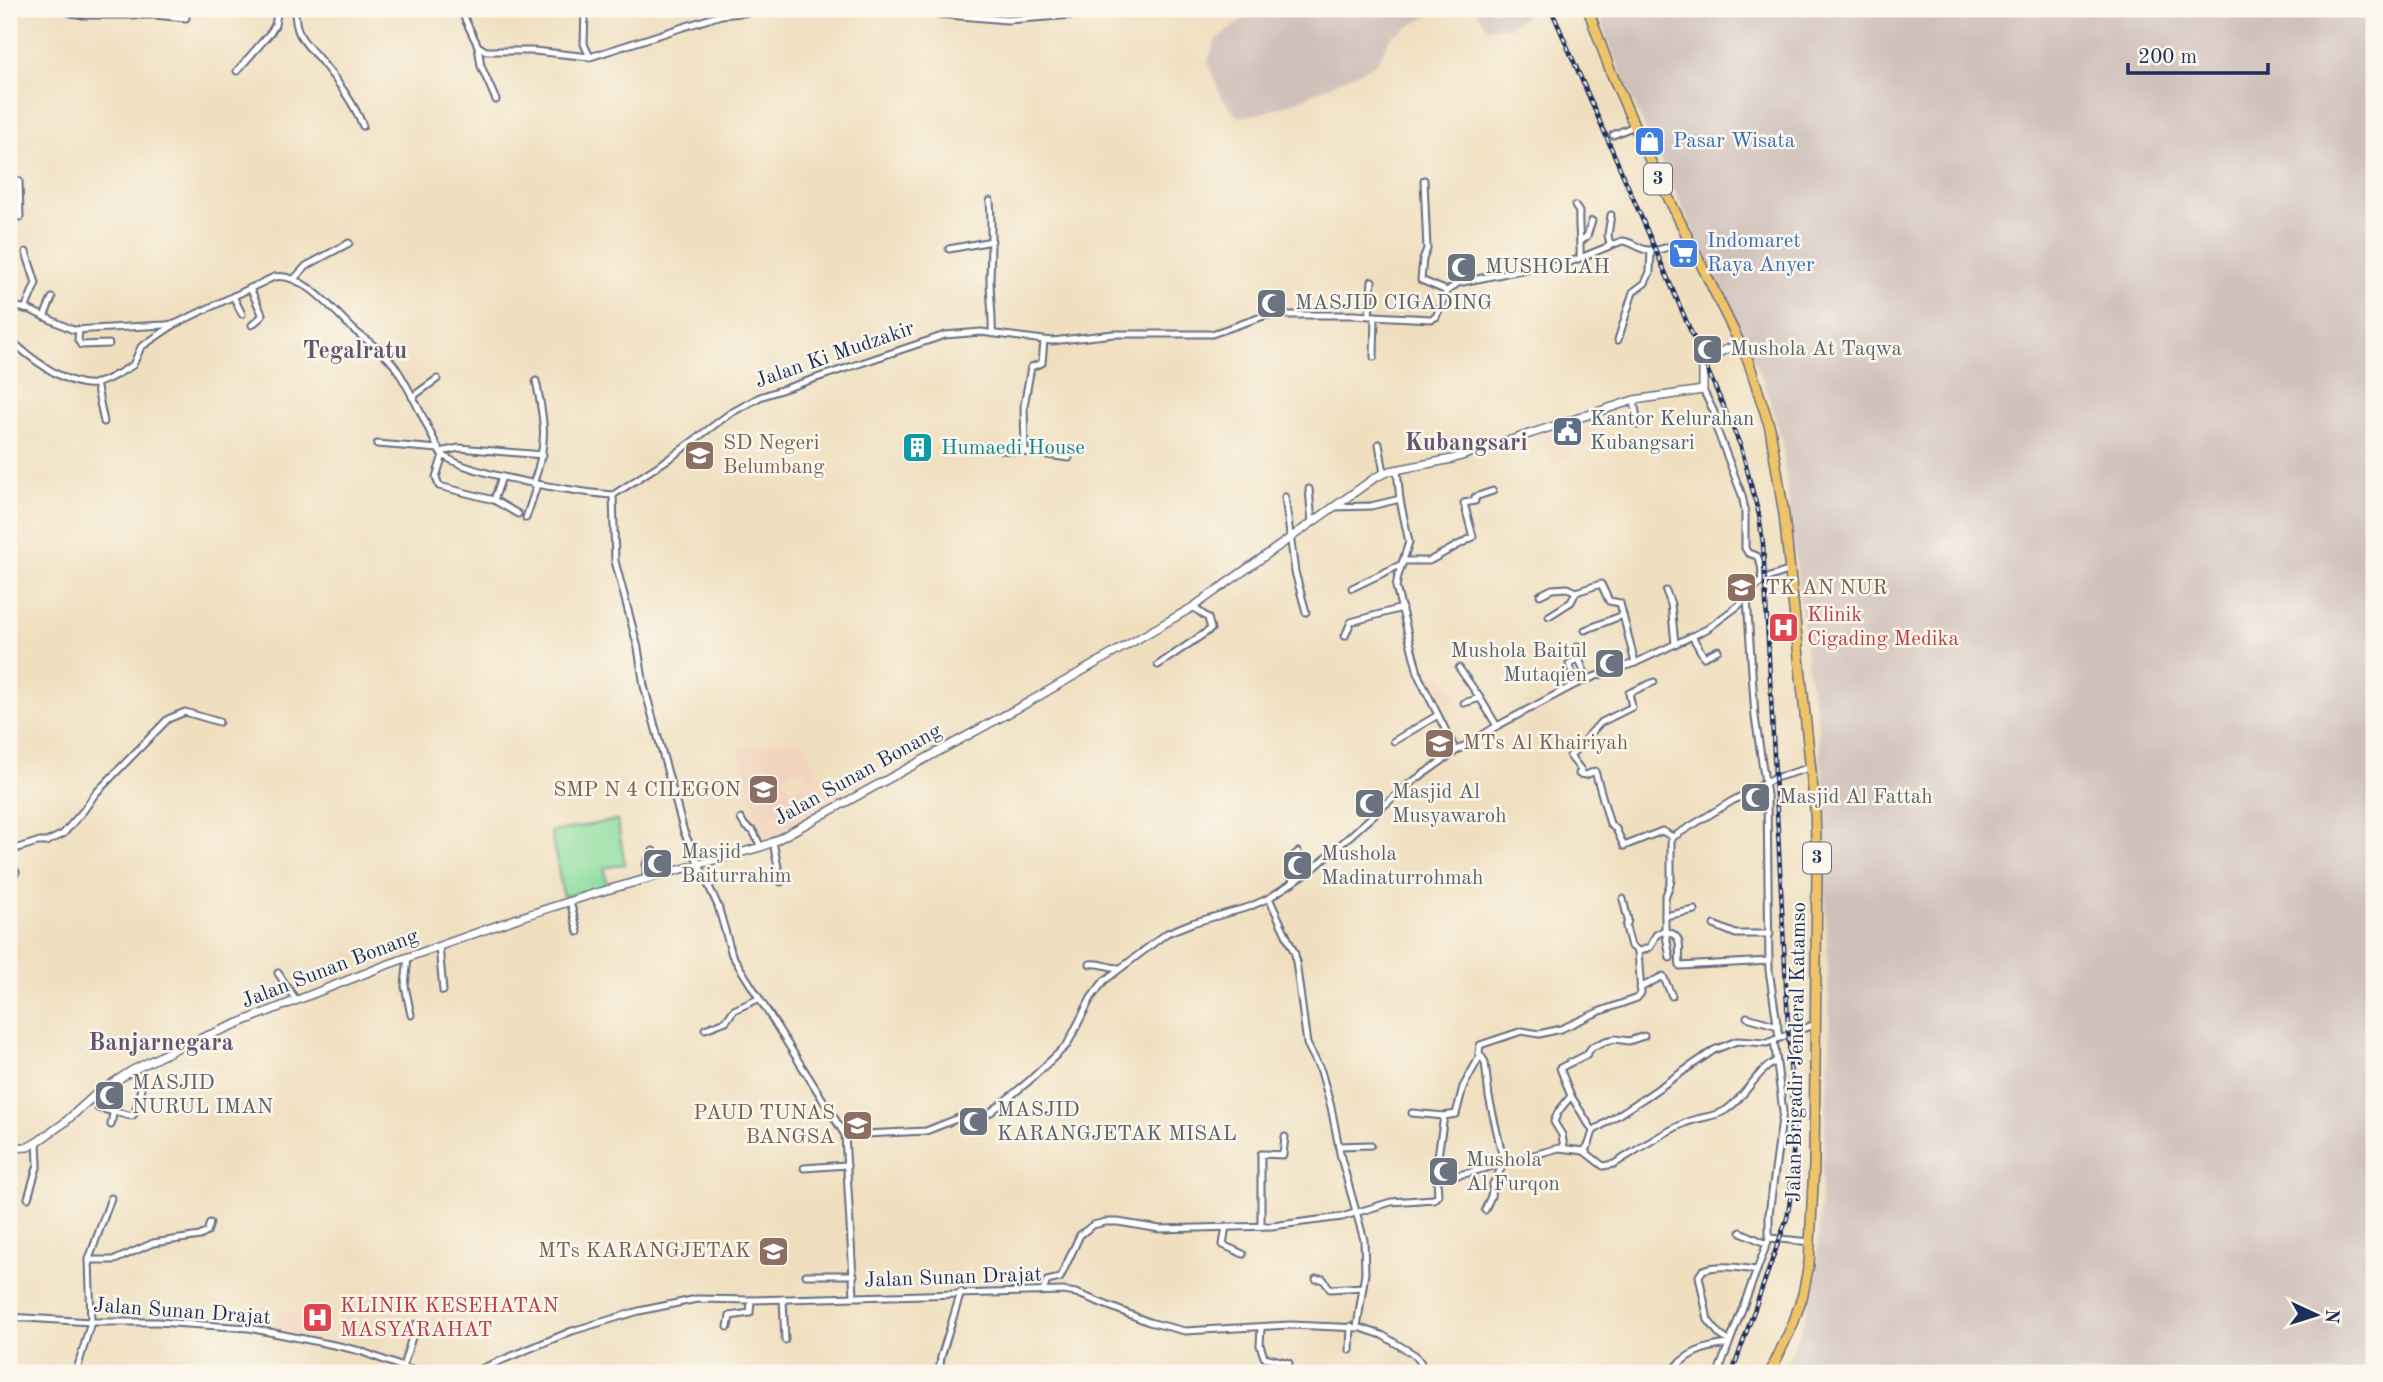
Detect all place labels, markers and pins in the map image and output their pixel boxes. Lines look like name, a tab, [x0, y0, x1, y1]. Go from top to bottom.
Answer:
shop icon: Pasar Wisata	[1633, 124, 1667, 158]
place label: Pasar Wisata	[1673, 131, 1795, 152]
place label: Indomaret Raya Anyer	[1707, 231, 1815, 276]
supermarket icon: Indomaret Raya Anyer	[1667, 236, 1701, 270]
mosque icon: MUSHOLAH	[1445, 250, 1479, 284]
place label: MUSHOLAH	[1485, 257, 1610, 278]
mosque icon: MASJID CIGADING	[1255, 286, 1289, 320]
place label: MASJID CIGADING	[1295, 293, 1492, 314]
mosque icon: Mushola At Taqwa	[1690, 332, 1724, 366]
place label: Mushola At Taqwa	[1730, 339, 1902, 360]
place label: Kantor Kelurahan Kubangsari	[1590, 409, 1754, 454]
public building icon: Kantor Kelurahan Kubangsari	[1550, 414, 1584, 448]
building icon: Humaedi House	[901, 431, 935, 465]
place label: SD Negeri Belumbang	[723, 433, 825, 478]
school or university icon: SD Negeri Belumbang	[683, 438, 717, 472]
place label: Humaedi House	[941, 438, 1085, 459]
school or university icon: TK AN NUR	[1725, 571, 1759, 605]
place label: TK AN NUR	[1765, 578, 1887, 599]
place label: Klinik Cigading Medika	[1807, 605, 1959, 650]
hospital icon: Klinik Cigading Medika	[1767, 610, 1801, 644]
place label: Mushola Baitul Mutaqien	[1451, 641, 1587, 686]
mosque icon: Mushola Baitul Mutaqien	[1593, 646, 1627, 680]
school or university icon: MTs Al Khairiyah	[1423, 726, 1457, 760]
place label: MTs Al Khairiyah	[1463, 733, 1628, 754]
school or university icon: SMP N 4 CILEGON	[747, 773, 781, 807]
place label: SMP N 4 CILEGON	[553, 780, 741, 801]
mosque icon: Masjid Al Fattah	[1739, 780, 1773, 814]
place label: Masjid Al Musyawaroh	[1392, 782, 1507, 827]
mosque icon: Masjid Al Musyawaroh	[1352, 787, 1386, 821]
place label: Masjid Al Fattah	[1779, 787, 1933, 808]
place label: Masjid Baiturrahim	[681, 842, 791, 887]
place label: Mushola Madinaturrohmah	[1321, 844, 1483, 889]
mosque icon: Masjid Baiturrahim	[641, 847, 675, 881]
mosque icon: Mushola Madinaturrohmah	[1281, 849, 1315, 883]
place label: MASJID NURUL IMAN	[132, 1073, 273, 1118]
mosque icon: MASJID NURUL IMAN	[92, 1078, 126, 1112]
place label: MASJID KARANGJETAK MISAL	[997, 1100, 1237, 1145]
place label: PAUD TUNAS BANGSA	[693, 1103, 835, 1148]
mosque icon: MASJID KARANGJETAK MISAL	[957, 1105, 991, 1139]
school or university icon: PAUD TUNAS BANGSA	[841, 1108, 875, 1142]
place label: Mushola Al Furqon	[1466, 1150, 1560, 1195]
mosque icon: Mushola Al Furqon	[1426, 1155, 1460, 1189]
school or university icon: MTs KARANGJETAK	[757, 1234, 791, 1268]
place label: MTs KARANGJETAK	[538, 1241, 751, 1262]
place label: KLINIK KESEHATAN MASYARAHAT	[340, 1296, 559, 1341]
hospital icon: KLINIK KESEHATAN MASYARAHAT	[300, 1301, 334, 1335]

